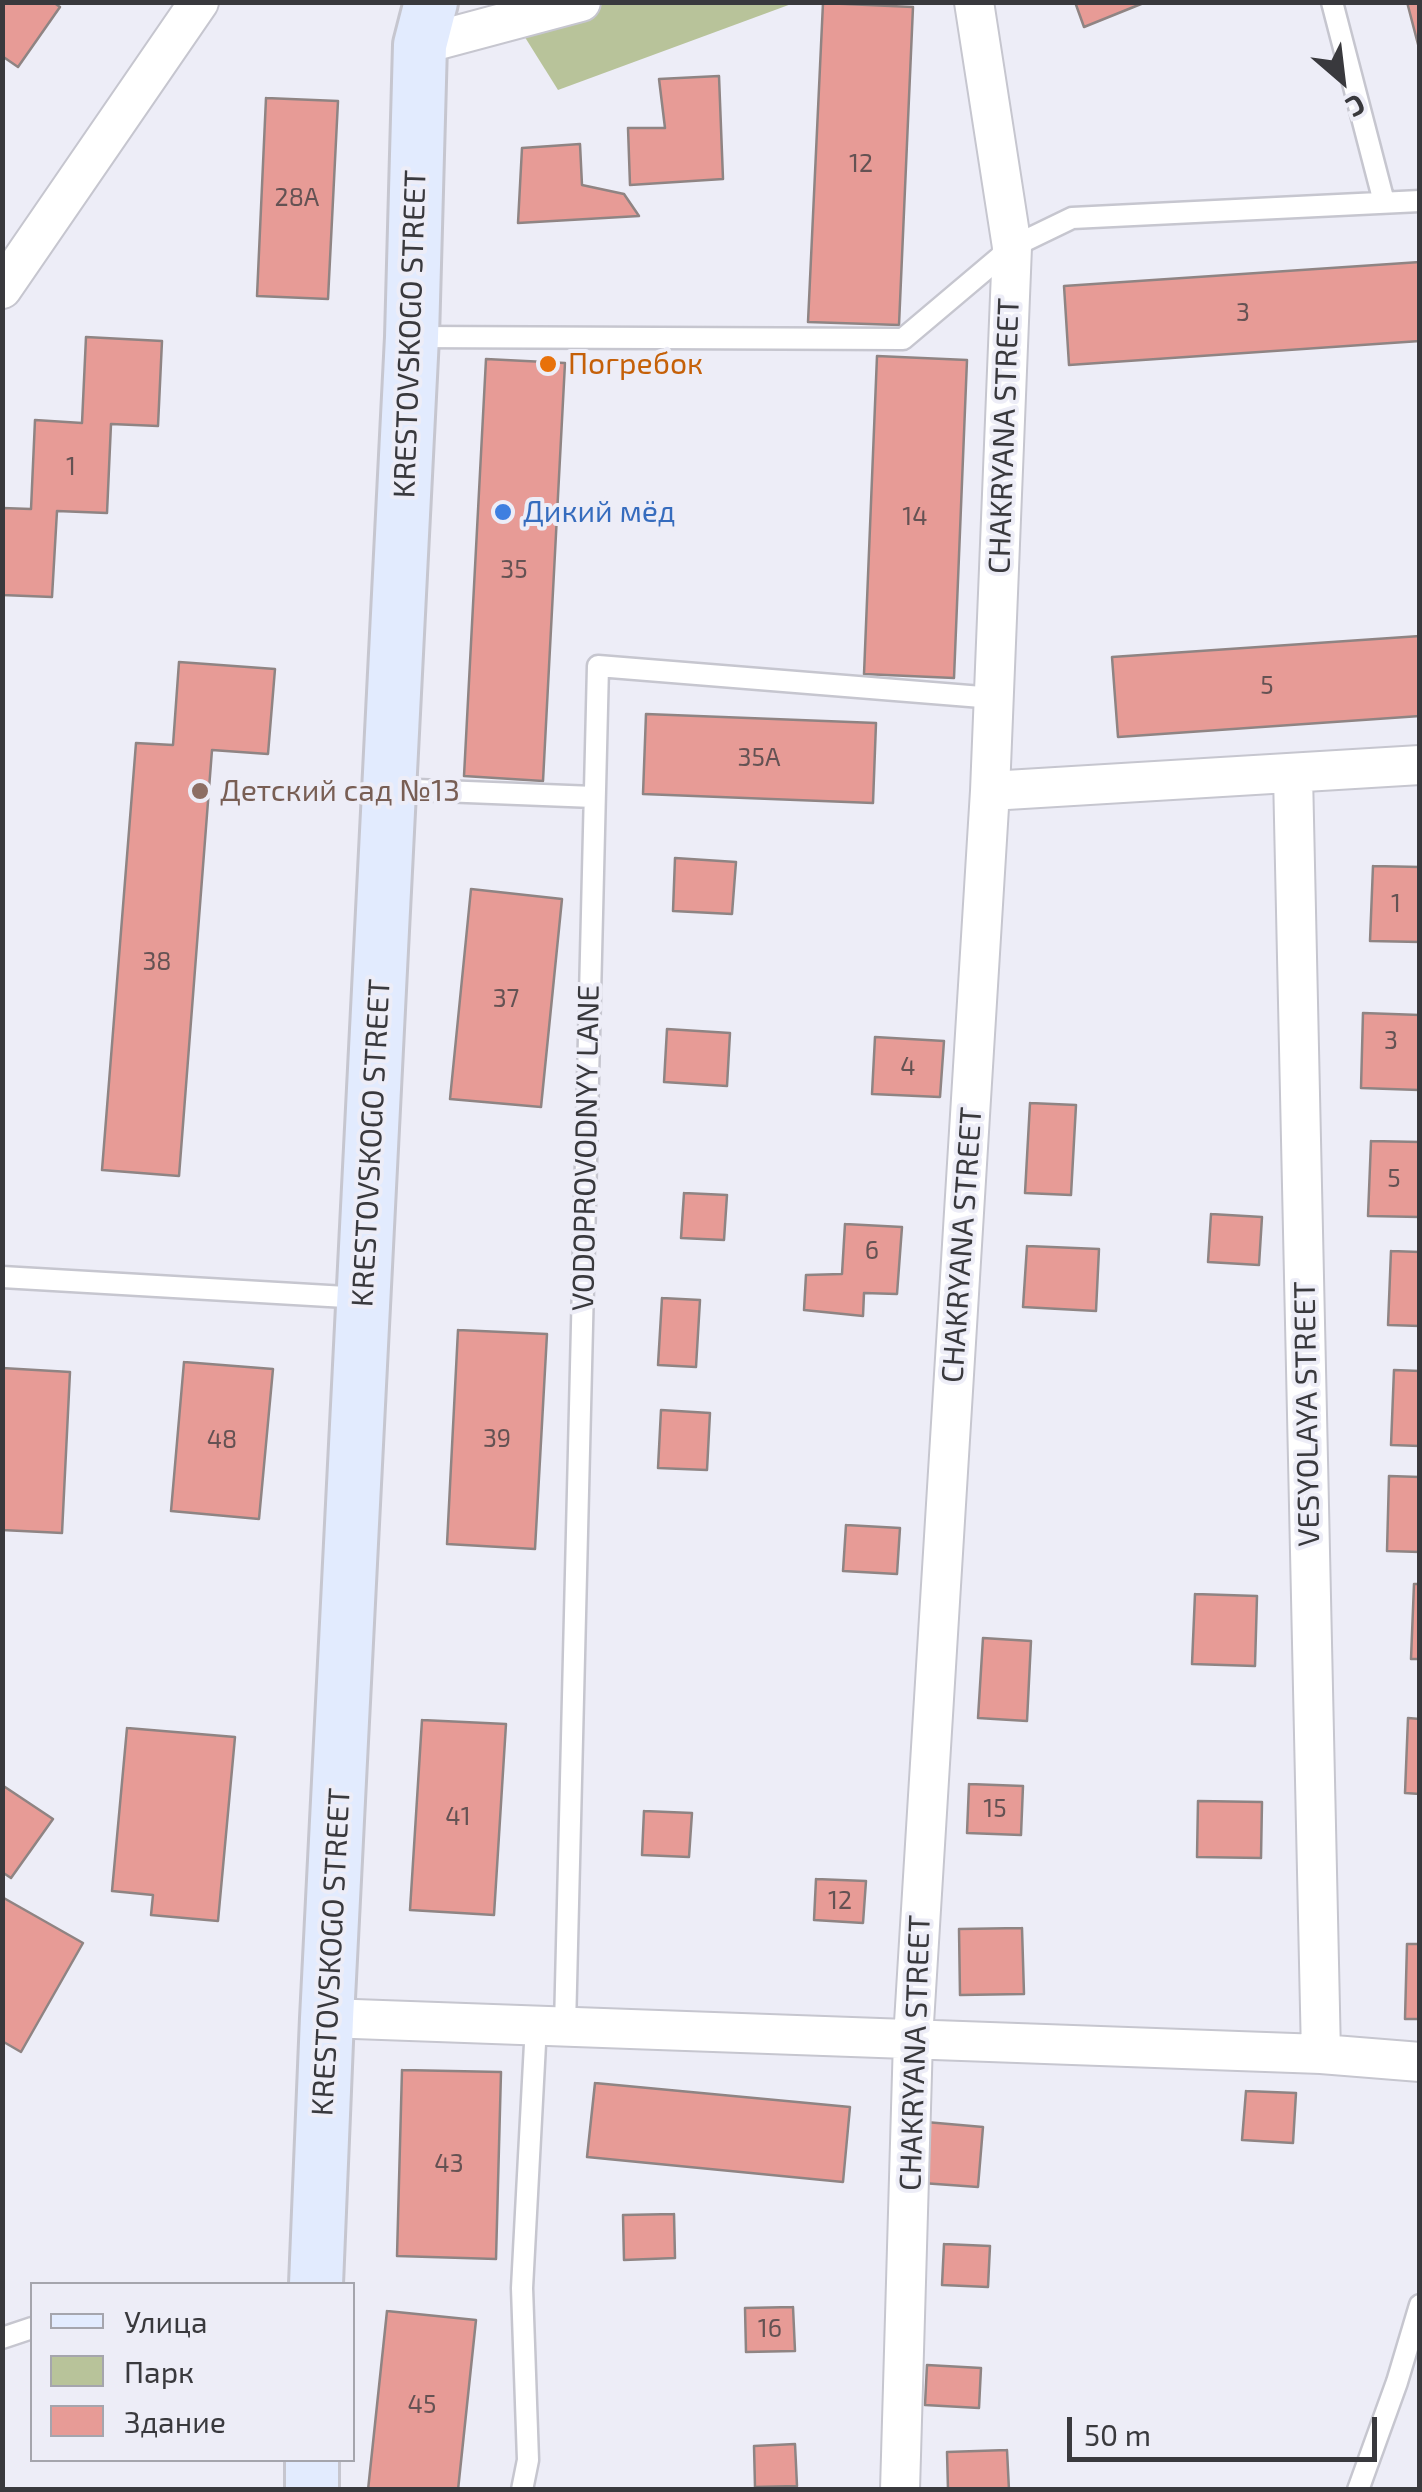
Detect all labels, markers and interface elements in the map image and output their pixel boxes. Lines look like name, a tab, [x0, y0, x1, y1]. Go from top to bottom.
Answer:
north arrow	[1292, 30, 1392, 130]
text: С	[1341, 88, 1371, 125]
house number: 12	[849, 149, 873, 179]
street label: KRESTOVSKOGO STREET	[386, 169, 434, 499]
house number: 28А	[275, 183, 319, 213]
street label: CHAKRYANA STREET	[981, 297, 1027, 575]
house number: 3	[1236, 298, 1250, 328]
place label: Погребок	[568, 346, 703, 382]
marker: Погребок	[537, 353, 559, 375]
house number: 1	[66, 452, 76, 482]
place label: Дикий мёд	[523, 494, 675, 530]
marker: Дикий мёд	[492, 501, 514, 523]
house number: 14	[902, 502, 928, 532]
house number: 35	[500, 555, 528, 585]
house number: 5	[1260, 671, 1274, 701]
house number: 35А	[738, 743, 780, 773]
place label: Детский сад №13	[220, 773, 460, 809]
marker: Детский сад №13	[189, 780, 211, 802]
house number: 1	[1391, 889, 1401, 919]
house number: 38	[142, 947, 172, 977]
street label: KRESTOVSKOGO STREET	[344, 978, 398, 1308]
house number: 37	[493, 984, 519, 1014]
street label: VODOPROVODNYY LANE	[565, 985, 607, 1311]
house number: 3	[1384, 1026, 1398, 1056]
house number: 4	[900, 1052, 916, 1082]
street label: CHAKRYANA STREET	[934, 1106, 990, 1384]
house number: 5	[1387, 1164, 1401, 1194]
house number: 6	[865, 1236, 879, 1266]
street label: VESYOLAYA STREET	[1287, 1281, 1327, 1547]
house number: 39	[483, 1424, 511, 1454]
house number: 48	[207, 1425, 237, 1455]
street label: KRESTOVSKOGO STREET	[304, 1787, 358, 2117]
house number: 15	[983, 1794, 1007, 1824]
house number: 41	[445, 1802, 471, 1832]
house number: 12	[828, 1886, 852, 1916]
street label: CHAKRYANA STREET	[892, 1914, 938, 2192]
house number: 43	[434, 2149, 464, 2179]
legend	[30, 2282, 355, 2462]
text: Улица	[124, 2303, 208, 2339]
house number: 16	[758, 2314, 782, 2344]
text: Парк	[124, 2353, 194, 2389]
house number: 45	[408, 2390, 436, 2420]
scale bar	[1072, 2397, 1382, 2459]
text: Здание	[124, 2403, 226, 2439]
text: 50 m	[1084, 2416, 1151, 2452]

